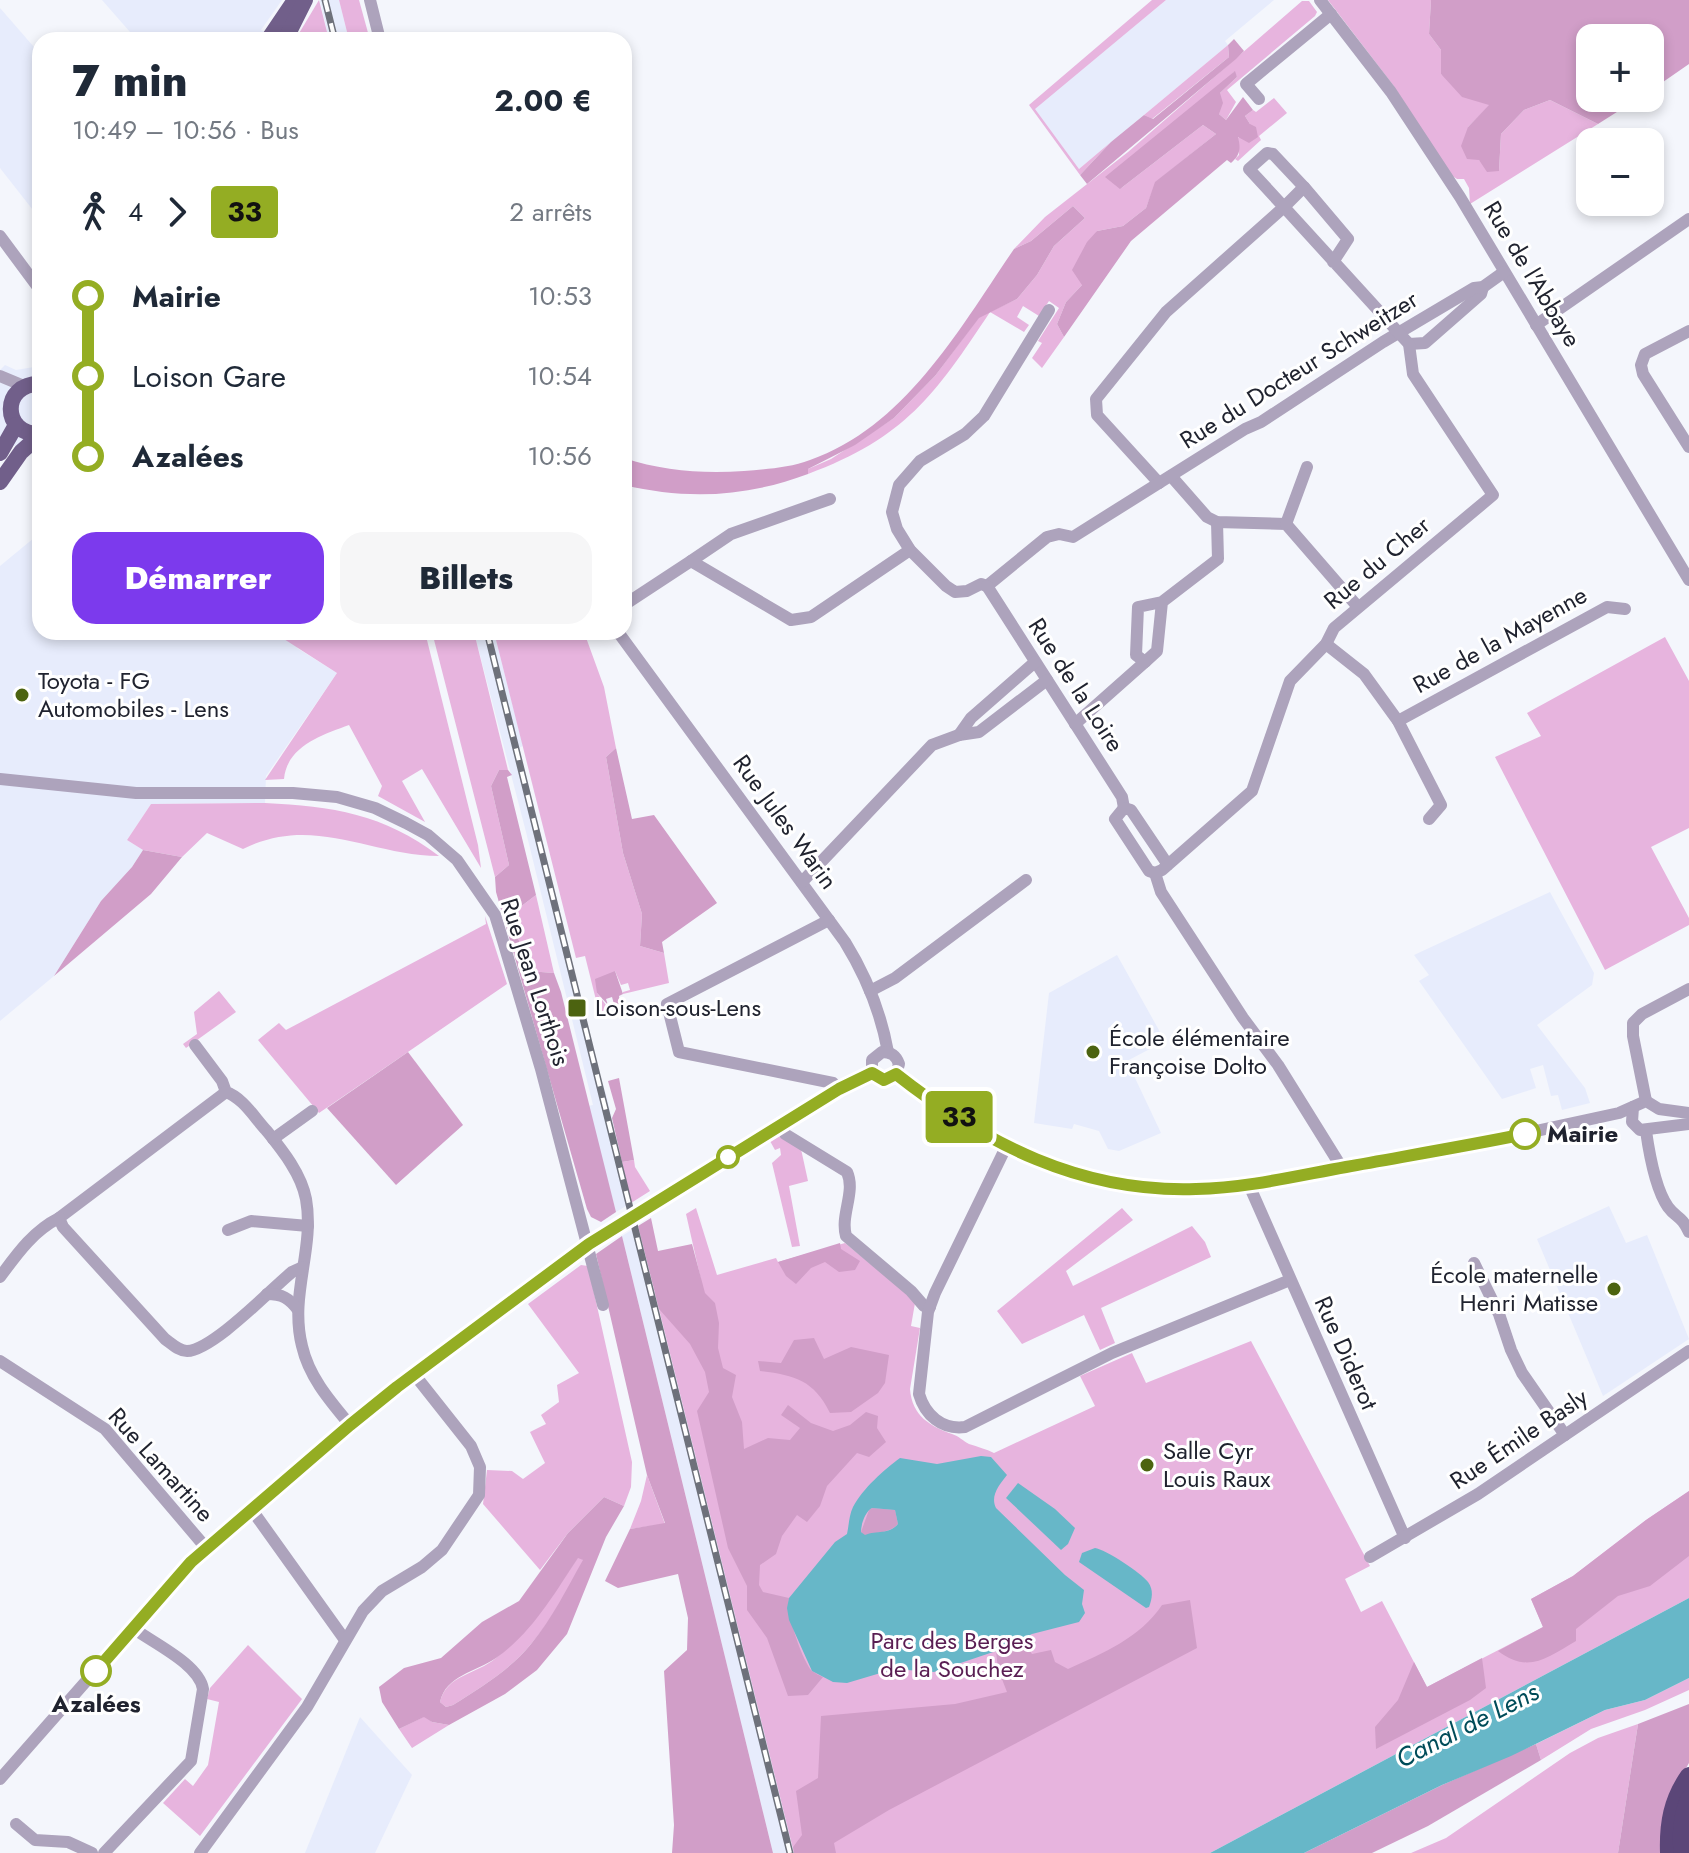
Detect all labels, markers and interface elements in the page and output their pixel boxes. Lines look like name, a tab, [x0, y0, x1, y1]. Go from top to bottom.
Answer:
map controls	[1576, 24, 1664, 216]
button: +	[1576, 24, 1664, 112]
text: 7 min	[72, 49, 188, 113]
text: 2.00 €	[494, 79, 592, 122]
text: 10:49 – 10:56 · Bus	[72, 111, 299, 149]
button: −	[1576, 128, 1664, 216]
icon: walk	[72, 190, 116, 234]
icon: forward	[155, 190, 199, 234]
text: 33	[227, 191, 262, 232]
text: 4	[128, 193, 143, 231]
text: 2 arrêts	[509, 193, 592, 231]
street label: Rue de l'Abbaye	[1475, 194, 1590, 353]
text: Mairie	[132, 275, 221, 318]
text: 10:53	[528, 277, 592, 315]
street label: Rue du Docteur Schweitzer	[1173, 282, 1425, 457]
text: Loison Gare	[132, 355, 286, 398]
text: 10:54	[527, 357, 592, 395]
text: Azalées	[132, 435, 244, 478]
text: 10:56	[527, 437, 592, 475]
street label: Rue du Cher	[1316, 507, 1438, 617]
button: Démarrer	[72, 532, 324, 624]
button: Billets	[340, 532, 592, 624]
street label: Rue de la Mayenne	[1406, 577, 1593, 702]
street label: Rue de la Loire	[1020, 611, 1133, 759]
place label: Toyota - FG Automobiles - Lens	[38, 663, 229, 726]
marker: Toyota - FG Automobiles - Lens	[13, 686, 31, 704]
street label: Rue Jules Warin	[725, 747, 846, 896]
street label: Rue Jean Lorthois	[492, 893, 579, 1070]
place label: Loison-sous-Lens	[595, 990, 761, 1025]
marker: Loison-sous-Lens	[566, 997, 588, 1019]
place label: École élémentaire Françoise Dolto	[1109, 1020, 1290, 1083]
marker: École élémentaire Françoise Dolto	[1084, 1043, 1102, 1061]
line badge: 33	[923, 1091, 995, 1143]
text: 33	[942, 1096, 976, 1137]
place label: Mairie	[1547, 1116, 1618, 1151]
marker: Mairie	[1510, 1119, 1540, 1149]
unlabelled marker	[717, 1146, 739, 1168]
place label: École maternelle Henri Matisse	[1430, 1257, 1598, 1320]
marker: École maternelle Henri Matisse	[1605, 1280, 1623, 1298]
street label: Rue Diderot	[1306, 1290, 1387, 1415]
street label: Rue Émile Basly	[1443, 1379, 1595, 1498]
street label: Rue Lamartine	[100, 1400, 222, 1530]
place label: Salle Cyr Louis Raux	[1163, 1433, 1271, 1496]
marker: Salle Cyr Louis Raux	[1138, 1456, 1156, 1474]
park label: Parc des Berges de la Souchez	[871, 1623, 1033, 1686]
marker: Azalées	[81, 1656, 111, 1686]
water label: Canal de Lens	[1389, 1672, 1546, 1777]
place label: Azalées	[50, 1686, 141, 1721]

